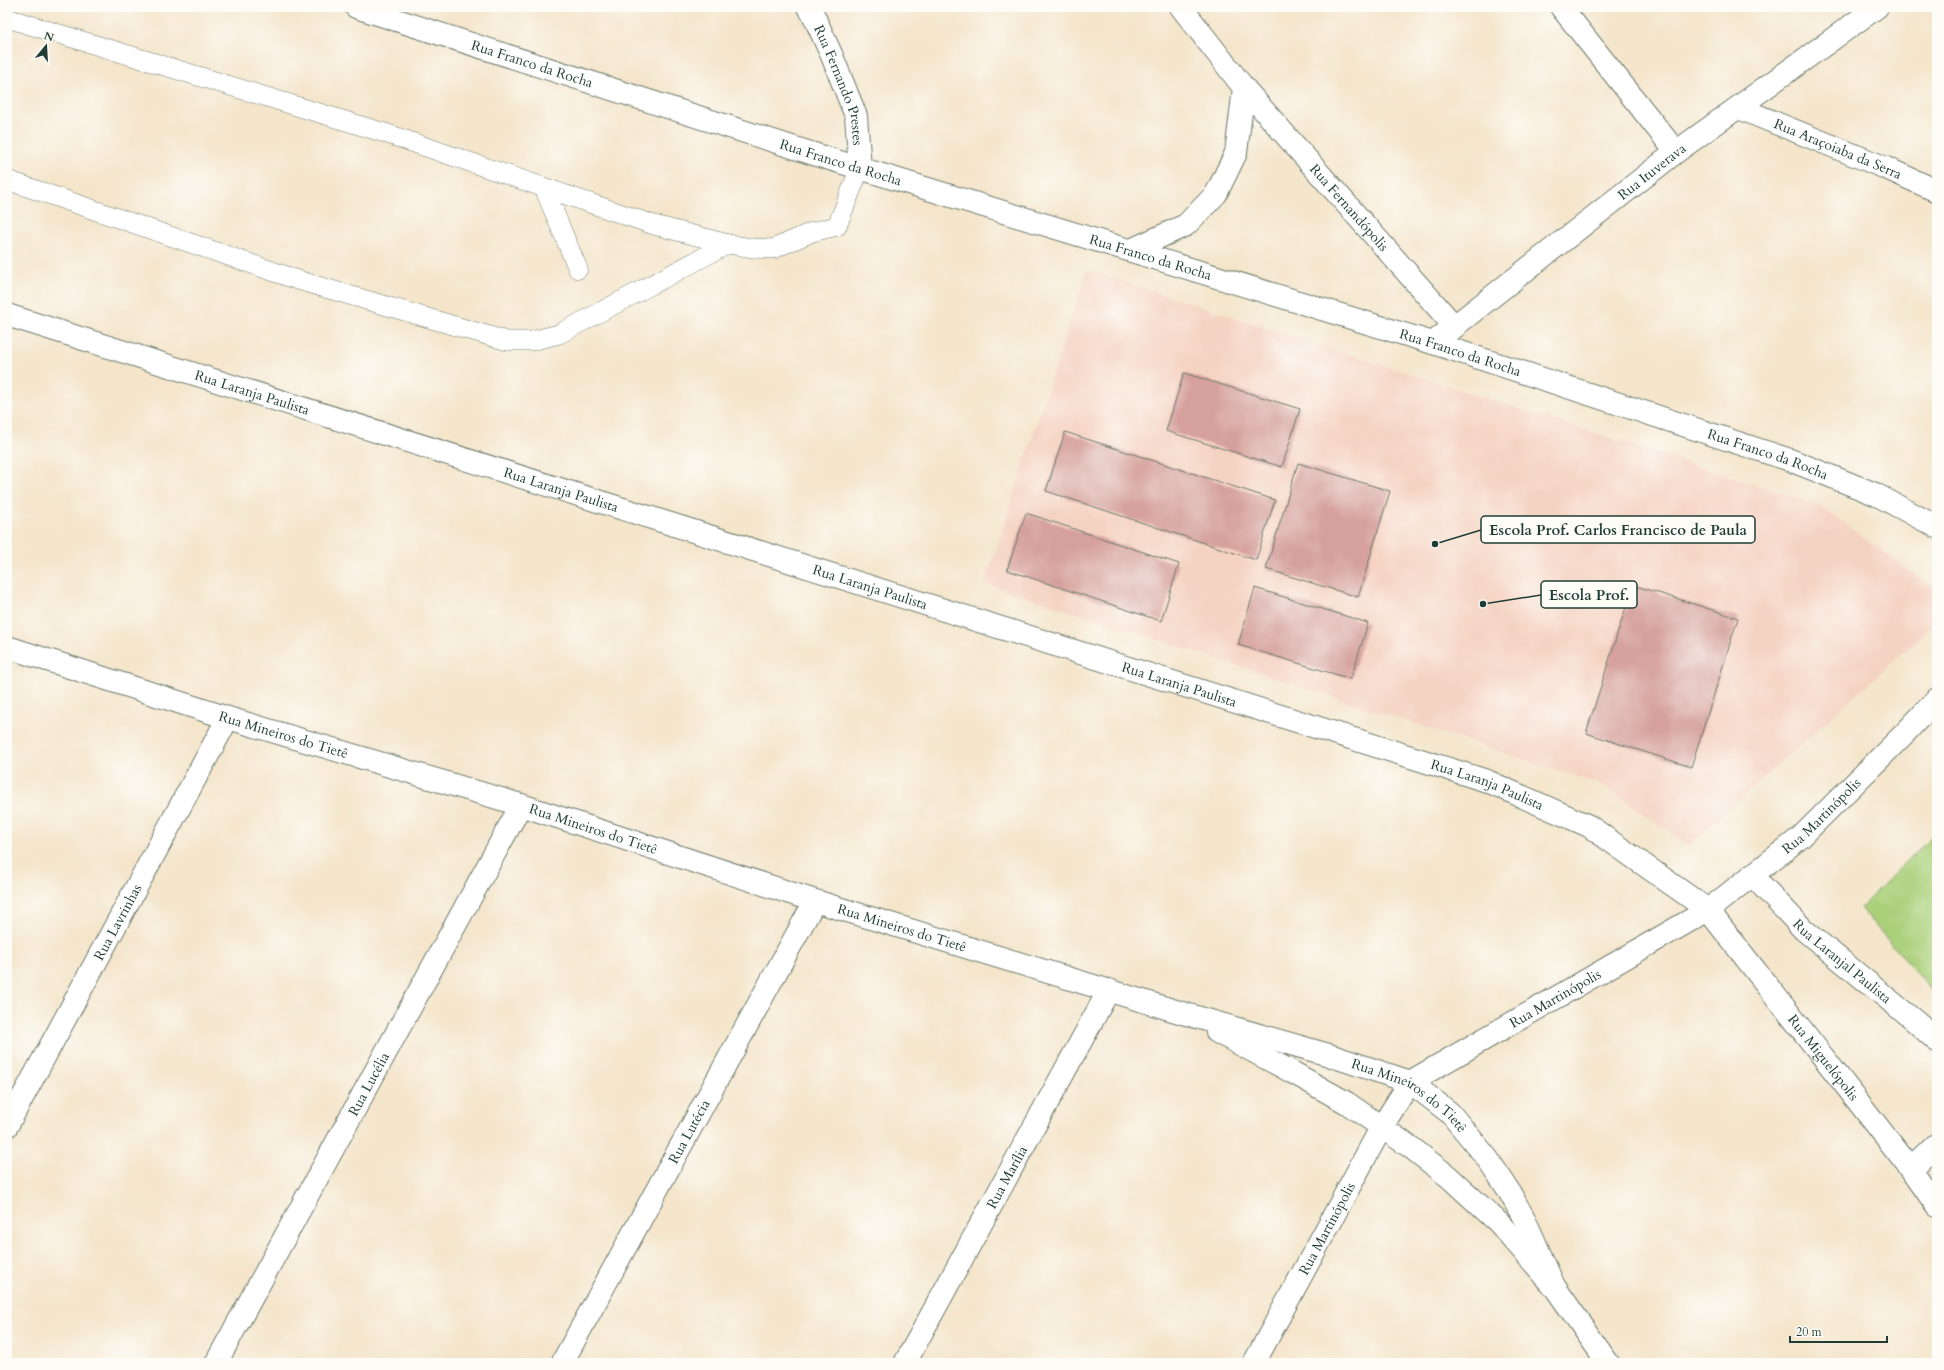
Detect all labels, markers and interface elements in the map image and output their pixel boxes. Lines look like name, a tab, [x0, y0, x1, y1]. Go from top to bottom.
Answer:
street label: Rua Fernando Prestes	[810, 22, 868, 146]
north arrow	[26, 26, 66, 66]
text: N	[42, 28, 56, 46]
street label: Rua Franco da Rocha	[469, 35, 595, 92]
street label: Rua Araçoiaba da Serra	[1771, 114, 1905, 183]
street label: Rua Franco da Rocha	[777, 134, 904, 190]
street label: Rua Ituverava	[1613, 139, 1690, 204]
street label: Rua Fernandópolis	[1306, 160, 1394, 256]
street label: Rua Franco da Rocha	[1087, 229, 1214, 284]
street label: Rua Franco da Rocha	[1397, 324, 1524, 381]
street label: Rua Laranja Paulista	[192, 365, 312, 419]
street label: Rua Franco da Rocha	[1705, 424, 1831, 484]
street label: Rua Laranja Paulista	[501, 462, 621, 516]
callout: Escola Prof. Carlos Francisco de Paula	[1481, 516, 1755, 543]
text: Escola Prof. Carlos Francisco de Paula	[1489, 520, 1748, 540]
street label: Rua Laranja Paulista	[810, 560, 930, 614]
callout: Escola Prof.	[1541, 581, 1637, 608]
text: Escola Prof.	[1549, 585, 1629, 605]
street label: Rua Laranja Paulista	[1119, 657, 1239, 711]
street label: Rua Mineiros do Tietê	[216, 706, 350, 763]
street label: Rua Laranja Paulista	[1429, 754, 1547, 814]
street label: Rua Martinópolis	[1778, 773, 1865, 858]
street label: Rua Mineiros do Tietê	[527, 799, 660, 858]
street label: Rua Lavrinhas	[89, 880, 146, 964]
street label: Rua Mineiros do Tietê	[835, 899, 969, 956]
street label: Rua Laranjal Paulista	[1789, 915, 1896, 1008]
street label: Rua Martinópolis	[1506, 964, 1605, 1032]
street label: Rua Miguelópolis	[1784, 1010, 1863, 1105]
street label: Rua Lucélia	[343, 1049, 394, 1119]
street label: Rua Mineiros do Tietê	[1349, 1054, 1472, 1136]
street label: Rua Lutécia	[664, 1096, 714, 1167]
street label: Rua Marília	[982, 1142, 1032, 1212]
street label: Rua Martinópolis	[1294, 1178, 1360, 1278]
scale bar	[1790, 1318, 1887, 1344]
text: 20 m	[1796, 1324, 1823, 1340]

